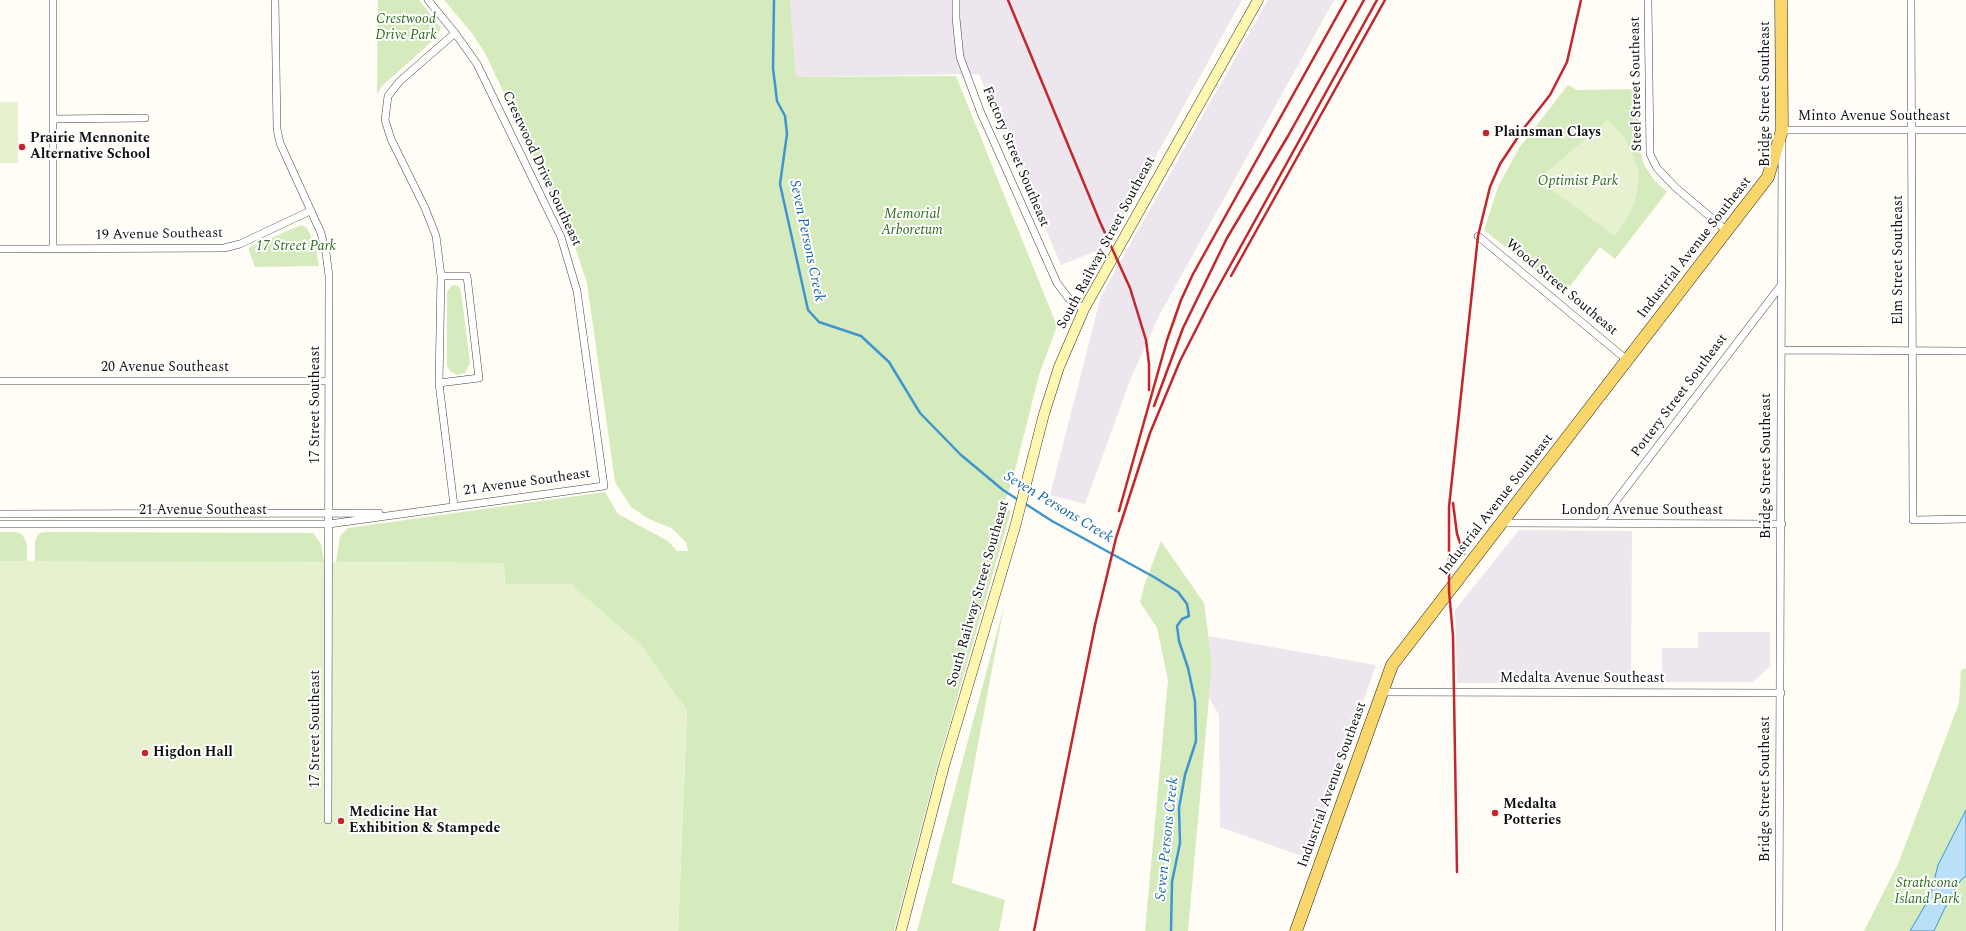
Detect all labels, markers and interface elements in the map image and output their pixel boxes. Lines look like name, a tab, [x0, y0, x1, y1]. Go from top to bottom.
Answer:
park label: Crestwood Drive Park	[375, 12, 437, 44]
street label: Steel Street Southeast	[1627, 17, 1647, 151]
street label: Bridge Street Southeast	[1758, 21, 1774, 167]
street label: Factory Street Southeast	[978, 84, 1052, 230]
street label: Crestwood Drive Southeast	[498, 89, 584, 249]
street label: Minto Avenue Southeast	[1798, 109, 1950, 125]
place label: Plainsman Clays	[1494, 125, 1601, 141]
marker: Plainsman Clays	[1481, 128, 1491, 138]
place label: Prairie Mennonite Alternative School	[30, 131, 150, 164]
marker: Prairie Mennonite Alternative School	[17, 142, 27, 152]
street label: South Railway Street Southeast	[1054, 154, 1160, 332]
park label: Optimist Park	[1538, 174, 1618, 190]
street label: Industrial Avenue Southeast	[1634, 174, 1756, 322]
water label: Seven Persons Creek	[784, 178, 828, 304]
street label: Elm Street Southeast	[1891, 195, 1907, 325]
park label: Memorial Arboretum	[881, 207, 943, 240]
street label: 19 Avenue Southeast	[95, 225, 223, 245]
street label: Wood Street Southeast	[1502, 236, 1620, 340]
park label: 17 Street Park	[256, 239, 336, 255]
street label: Pottery Street Southeast	[1628, 331, 1732, 461]
street label: 17 Street Southeast	[308, 346, 324, 464]
street label: 20 Avenue Southeast	[101, 360, 229, 376]
street label: Bridge Street Southeast	[1759, 393, 1775, 539]
street label: Industrial Avenue Southeast	[1436, 431, 1558, 579]
street label: 21 Avenue Southeast	[462, 466, 592, 500]
water label: Seven Persons Creek	[1000, 468, 1116, 548]
street label: South Railway Street Southeast	[944, 499, 1014, 689]
street label: 21 Avenue Southeast	[139, 503, 267, 519]
street label: London Avenue Southeast	[1561, 503, 1723, 519]
street label: 17 Street Southeast	[308, 670, 324, 788]
street label: Medalta Avenue Southeast	[1500, 671, 1664, 687]
street label: Industrial Avenue Southeast	[1295, 700, 1371, 870]
street label: Bridge Street Southeast	[1758, 716, 1774, 862]
place label: Higdon Hall	[153, 745, 233, 761]
marker: Higdon Hall	[140, 748, 150, 758]
water label: Seven Persons Creek	[1153, 776, 1183, 902]
place label: Medalta Potteries	[1503, 797, 1561, 830]
place label: Medicine Hat Exhibition & Stampede	[349, 805, 500, 838]
marker: Medalta Potteries	[1490, 808, 1500, 818]
marker: Medicine Hat Exhibition & Stampede	[336, 816, 346, 826]
park label: Strathcona Island Park	[1894, 876, 1960, 908]

